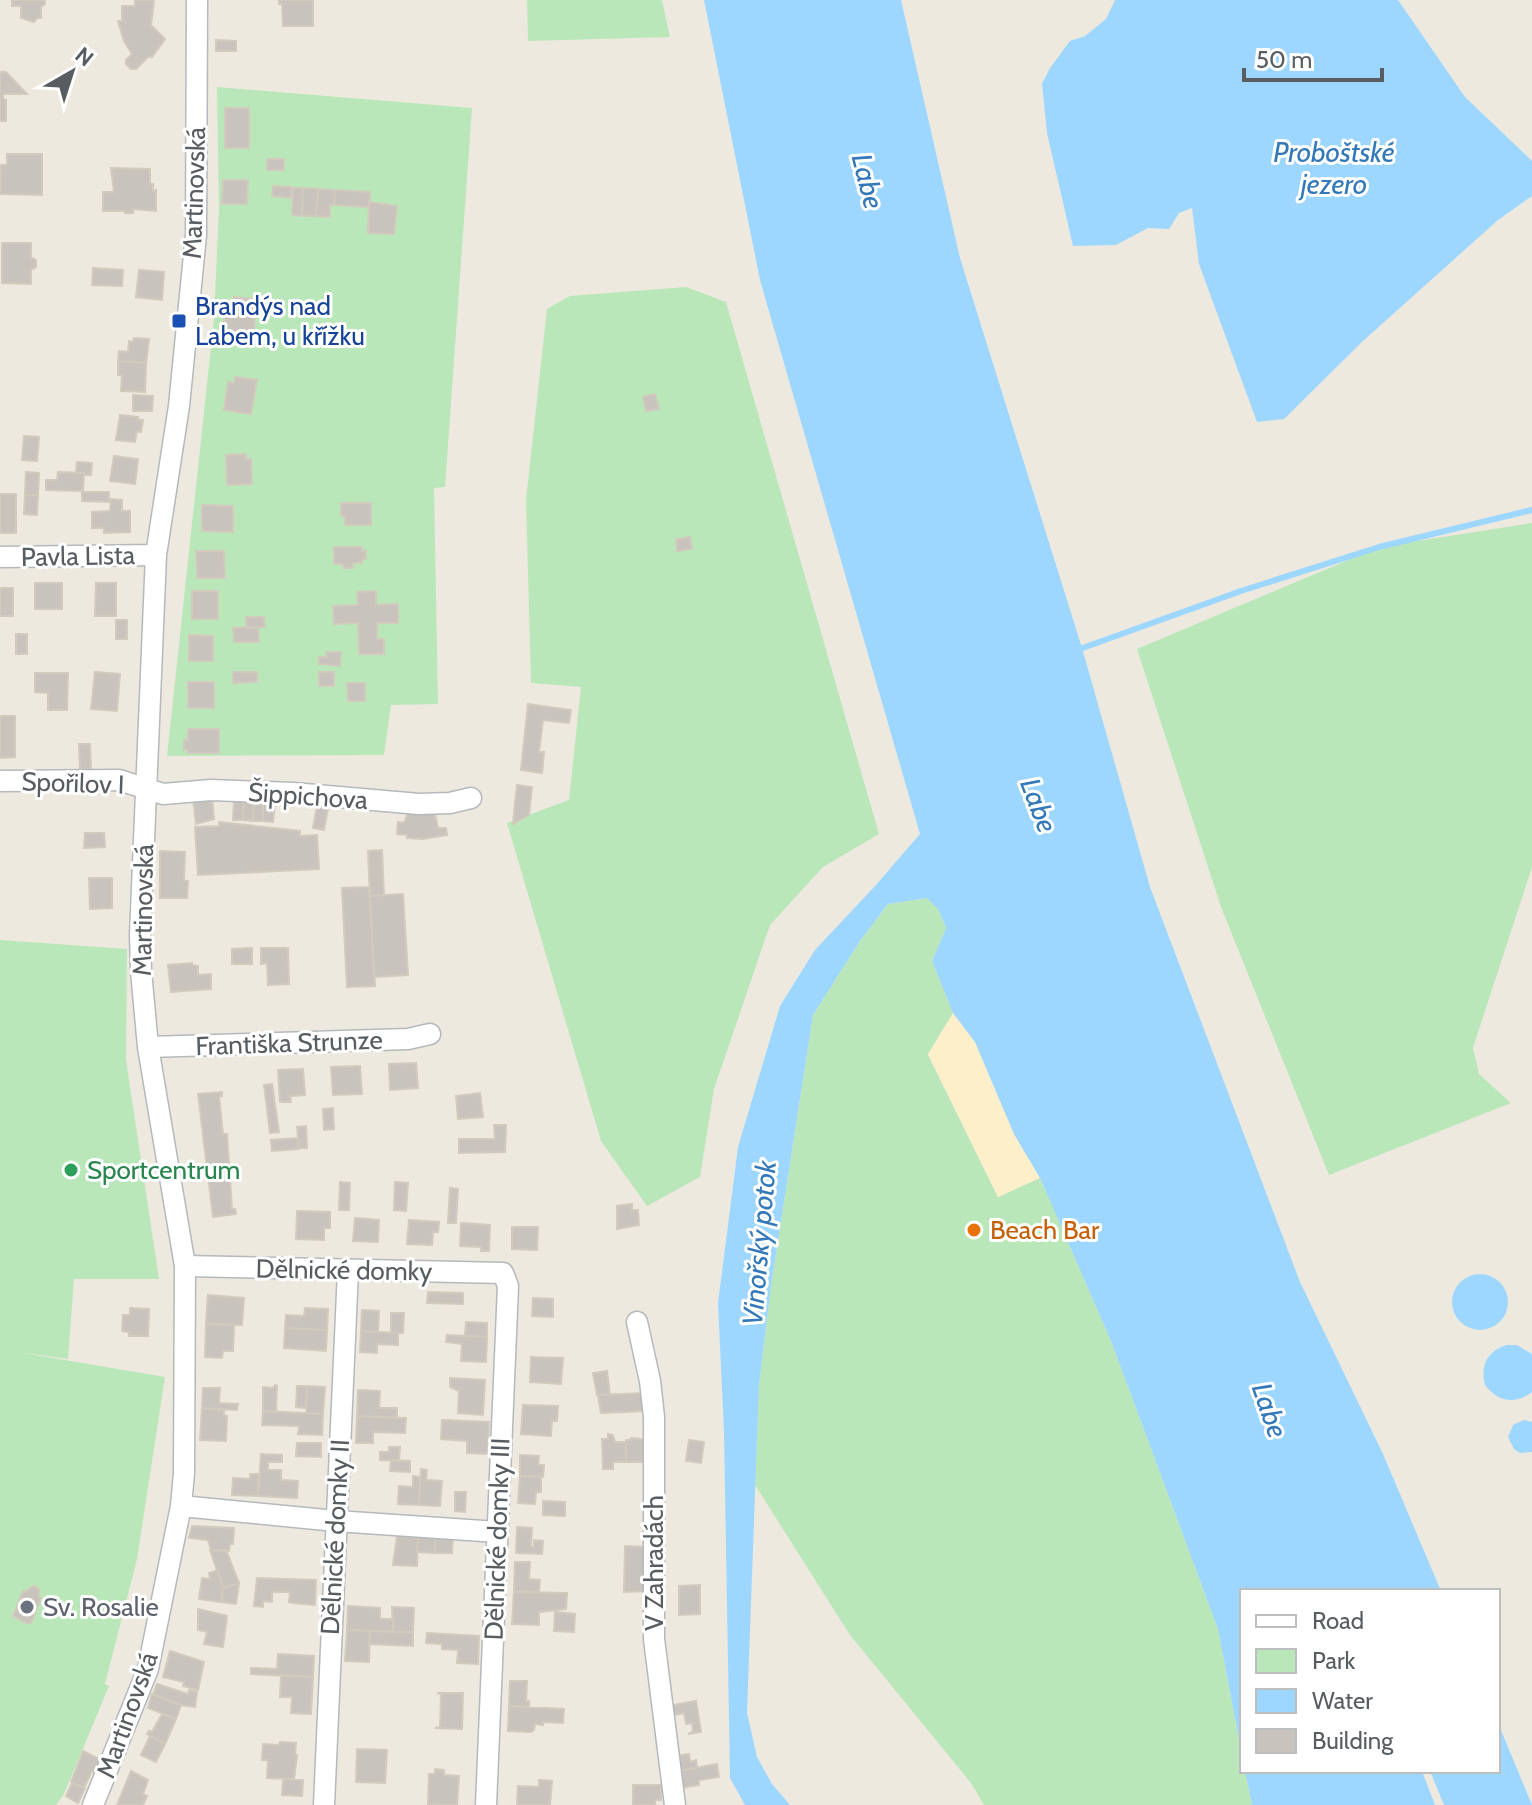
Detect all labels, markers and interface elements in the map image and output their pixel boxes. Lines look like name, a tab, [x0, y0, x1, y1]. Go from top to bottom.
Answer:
north arrow	[32, 32, 112, 112]
scale bar	[1244, 32, 1382, 82]
text: N	[70, 41, 99, 72]
text: 50 m	[1256, 45, 1312, 74]
street label: Martinovská	[176, 126, 212, 260]
water label: Proboštské jezero	[1273, 135, 1395, 201]
water label: Labe	[845, 150, 891, 212]
place label: Brandýs nad Labem, u křížku	[195, 290, 365, 352]
marker: Brandýs nad Labem, u křížku	[170, 312, 188, 330]
street label: Pavla Lista	[21, 539, 136, 573]
street label: Spořilov I	[21, 765, 125, 801]
water label: Labe	[1013, 773, 1065, 837]
street label: Šippichova	[247, 776, 370, 816]
street label: Martinovská	[126, 843, 160, 976]
street label: Františka Strunze	[195, 1024, 383, 1062]
place label: Sportcentrum	[87, 1154, 240, 1186]
water label: Vinořský potok	[735, 1158, 783, 1327]
marker: Sportcentrum	[62, 1161, 80, 1179]
place label: Beach Bar	[990, 1214, 1100, 1246]
marker: Beach Bar	[965, 1221, 983, 1239]
street label: Dělnické domky	[255, 1252, 433, 1288]
water label: Labe	[1245, 1378, 1295, 1442]
street label: Dělnické domky III	[477, 1437, 517, 1641]
street label: Dělnické domky II	[314, 1438, 356, 1636]
street label: V Zahradách	[638, 1495, 670, 1631]
legend	[1240, 1589, 1500, 1773]
place label: Sv. Rosalie	[43, 1591, 159, 1623]
marker: Sv. Rosalie	[18, 1598, 36, 1616]
text: Road	[1312, 1606, 1364, 1635]
text: Park	[1312, 1646, 1355, 1675]
street label: Martinovská	[89, 1647, 165, 1782]
text: Water	[1312, 1686, 1373, 1715]
text: Building	[1312, 1726, 1394, 1755]

